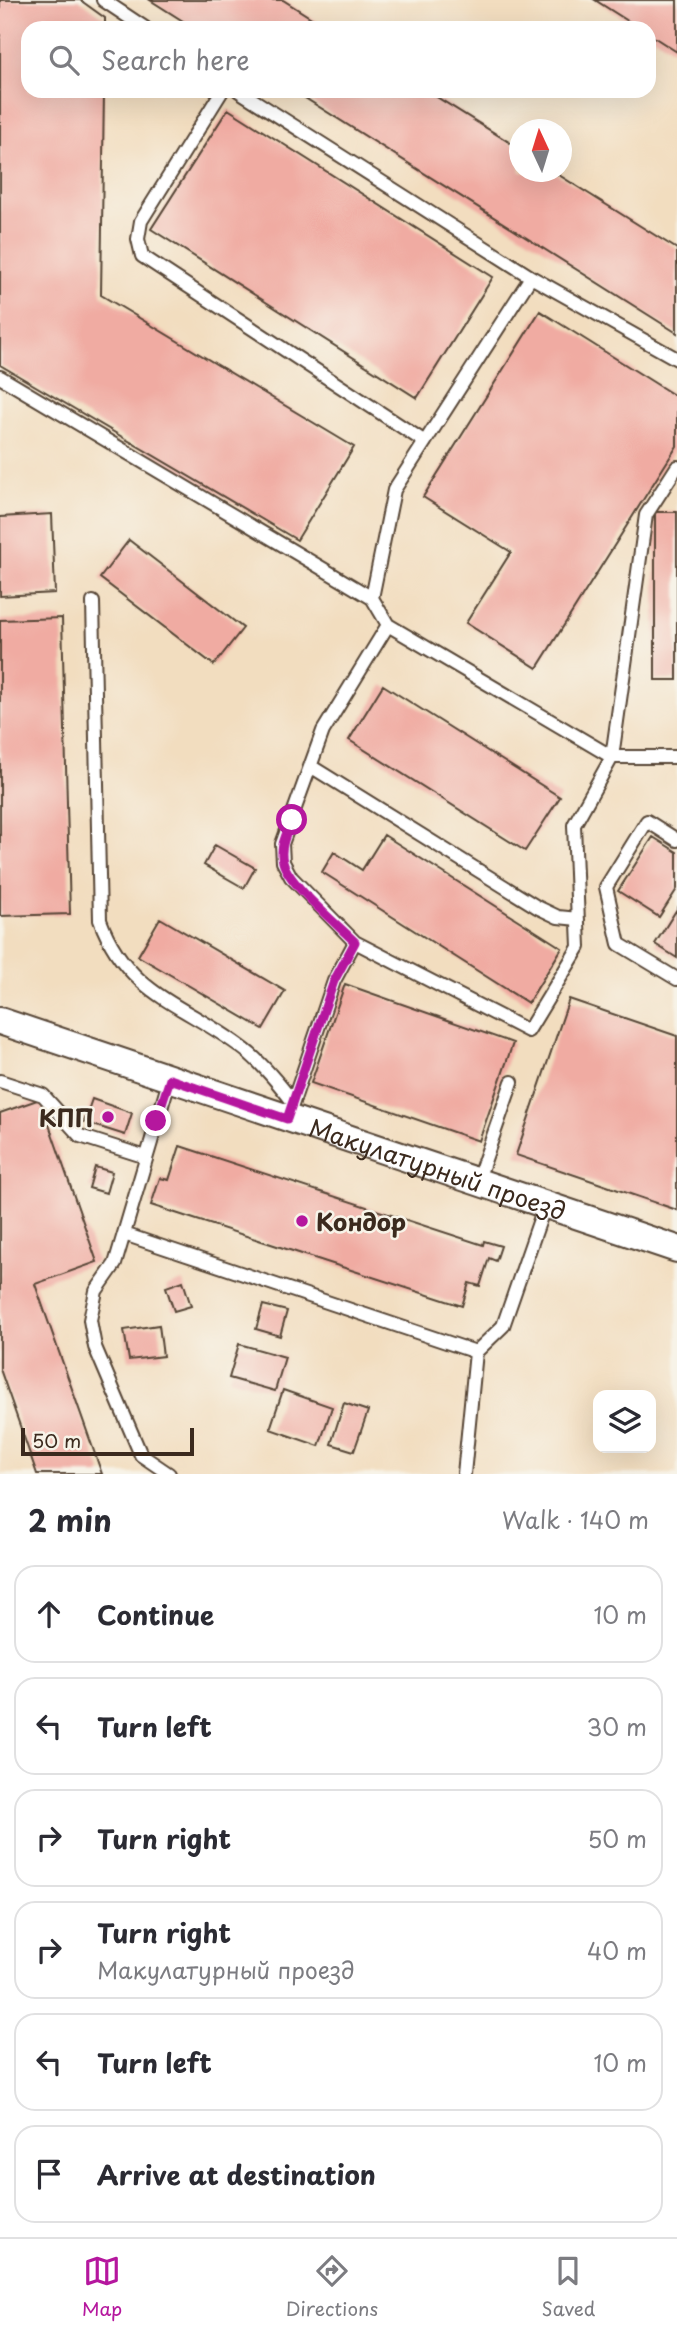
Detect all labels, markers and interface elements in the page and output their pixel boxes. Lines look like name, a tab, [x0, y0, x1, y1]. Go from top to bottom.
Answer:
search box	[21, 21, 656, 98]
text: Search here	[101, 40, 250, 79]
icon: search	[45, 41, 83, 79]
north arrow	[509, 119, 572, 182]
route start	[276, 804, 307, 835]
place label: КПП	[39, 1099, 94, 1135]
route end	[140, 1105, 171, 1136]
street label: Макулатурный проезд	[305, 1108, 571, 1228]
marker: КПП	[100, 1109, 116, 1125]
place label: Кондор	[316, 1203, 406, 1239]
marker: Кондор	[294, 1213, 310, 1229]
map controls	[593, 1390, 656, 1453]
button: layers	[593, 1390, 656, 1453]
scale bar	[21, 1425, 194, 1457]
text: 50 m	[32, 1426, 81, 1454]
text: 2 min	[28, 1497, 112, 1542]
text: Walk · 140 m	[502, 1502, 649, 1537]
icon: ahead	[30, 1595, 68, 1633]
text: Continue	[97, 1595, 214, 1634]
text: 10 m	[593, 1597, 647, 1632]
icon: left	[30, 1707, 68, 1745]
text: Turn left	[97, 1707, 212, 1746]
text: 30 m	[586, 1709, 647, 1744]
icon: right	[30, 1819, 68, 1857]
text: Turn right	[97, 1819, 231, 1858]
text: 50 m	[587, 1821, 647, 1856]
text: Turn right	[97, 1913, 231, 1952]
icon: right	[30, 1931, 68, 1969]
text: 40 m	[587, 1933, 647, 1968]
text: Макулатурный проезд	[97, 1952, 355, 1987]
icon: left	[30, 2043, 68, 2081]
text: Turn left	[97, 2043, 212, 2082]
text: 10 m	[593, 2045, 647, 2080]
icon: arrive	[30, 2155, 68, 2193]
text: Arrive at destination	[97, 2155, 376, 2194]
tab: Map	[82, 2252, 122, 2322]
tab: Directions	[286, 2252, 378, 2322]
tab: Saved	[541, 2252, 595, 2322]

